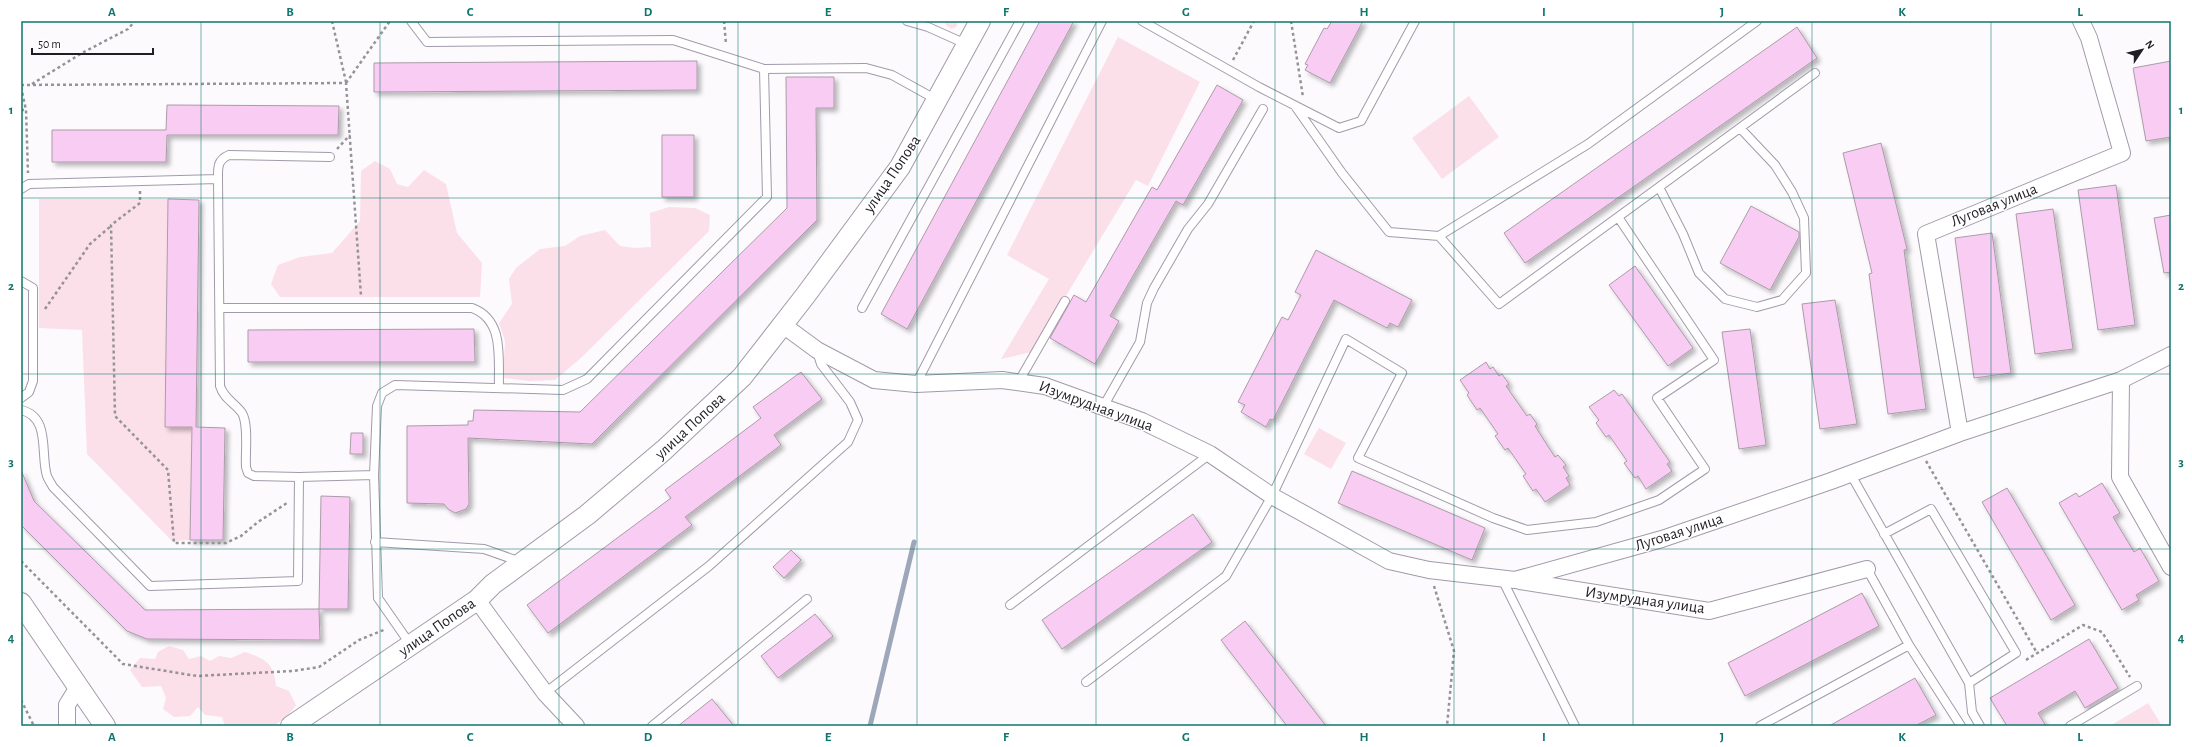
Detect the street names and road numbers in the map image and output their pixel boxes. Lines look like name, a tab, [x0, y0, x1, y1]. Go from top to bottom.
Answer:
street label: улица Попова	[860, 133, 924, 217]
street label: Луговая улица	[1949, 180, 2040, 230]
street label: Изумрудная улица	[1036, 378, 1155, 435]
street label: улица Попова	[651, 390, 729, 464]
street label: Луговая улица	[1633, 510, 1725, 555]
street label: Изумрудная улица	[1584, 584, 1706, 617]
street label: улица Попова	[395, 595, 479, 661]

